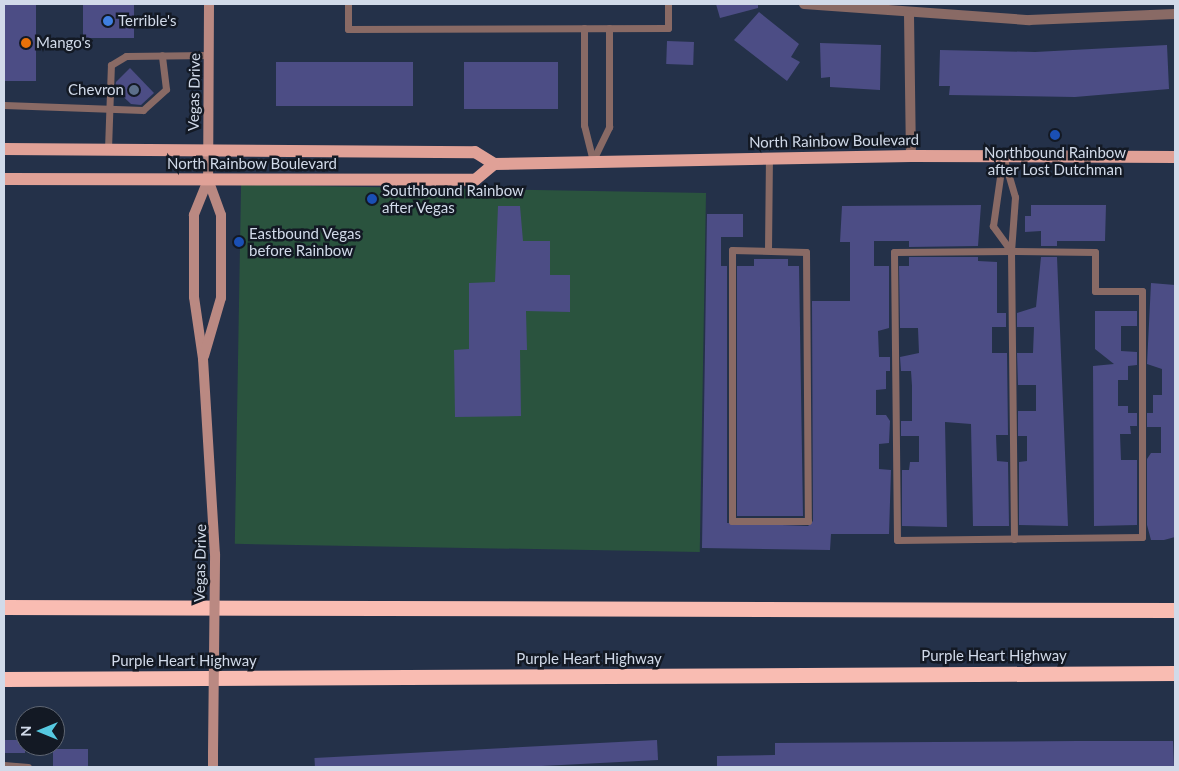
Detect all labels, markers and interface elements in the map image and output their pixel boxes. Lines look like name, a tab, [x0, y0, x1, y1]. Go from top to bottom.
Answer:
place label: Terrible's	[118, 12, 176, 30]
marker: Terrible's	[102, 15, 114, 27]
place label: Mango's	[36, 34, 91, 52]
marker: Mango's	[20, 37, 32, 49]
street label: Vegas Drive	[184, 53, 204, 131]
place label: Chevron	[68, 81, 124, 99]
marker: Chevron	[128, 84, 140, 96]
marker: Northbound Rainbow after Lost Dutchman	[1049, 129, 1061, 141]
street label: North Rainbow Boulevard	[749, 131, 919, 151]
place label: Northbound Rainbow after Lost Dutchman	[984, 143, 1126, 178]
street label: North Rainbow Boulevard	[167, 155, 337, 173]
place label: Southbound Rainbow after Vegas	[382, 181, 524, 216]
marker: Southbound Rainbow after Vegas	[366, 193, 378, 205]
place label: Eastbound Vegas before Rainbow	[249, 224, 361, 259]
marker: Eastbound Vegas before Rainbow	[233, 236, 245, 248]
street label: Vegas Drive	[190, 524, 210, 602]
street label: Purple Heart Highway	[921, 647, 1067, 665]
street label: Purple Heart Highway	[516, 650, 662, 668]
street label: Purple Heart Highway	[111, 652, 257, 670]
north arrow	[15, 706, 65, 756]
text: N	[17, 726, 34, 736]

